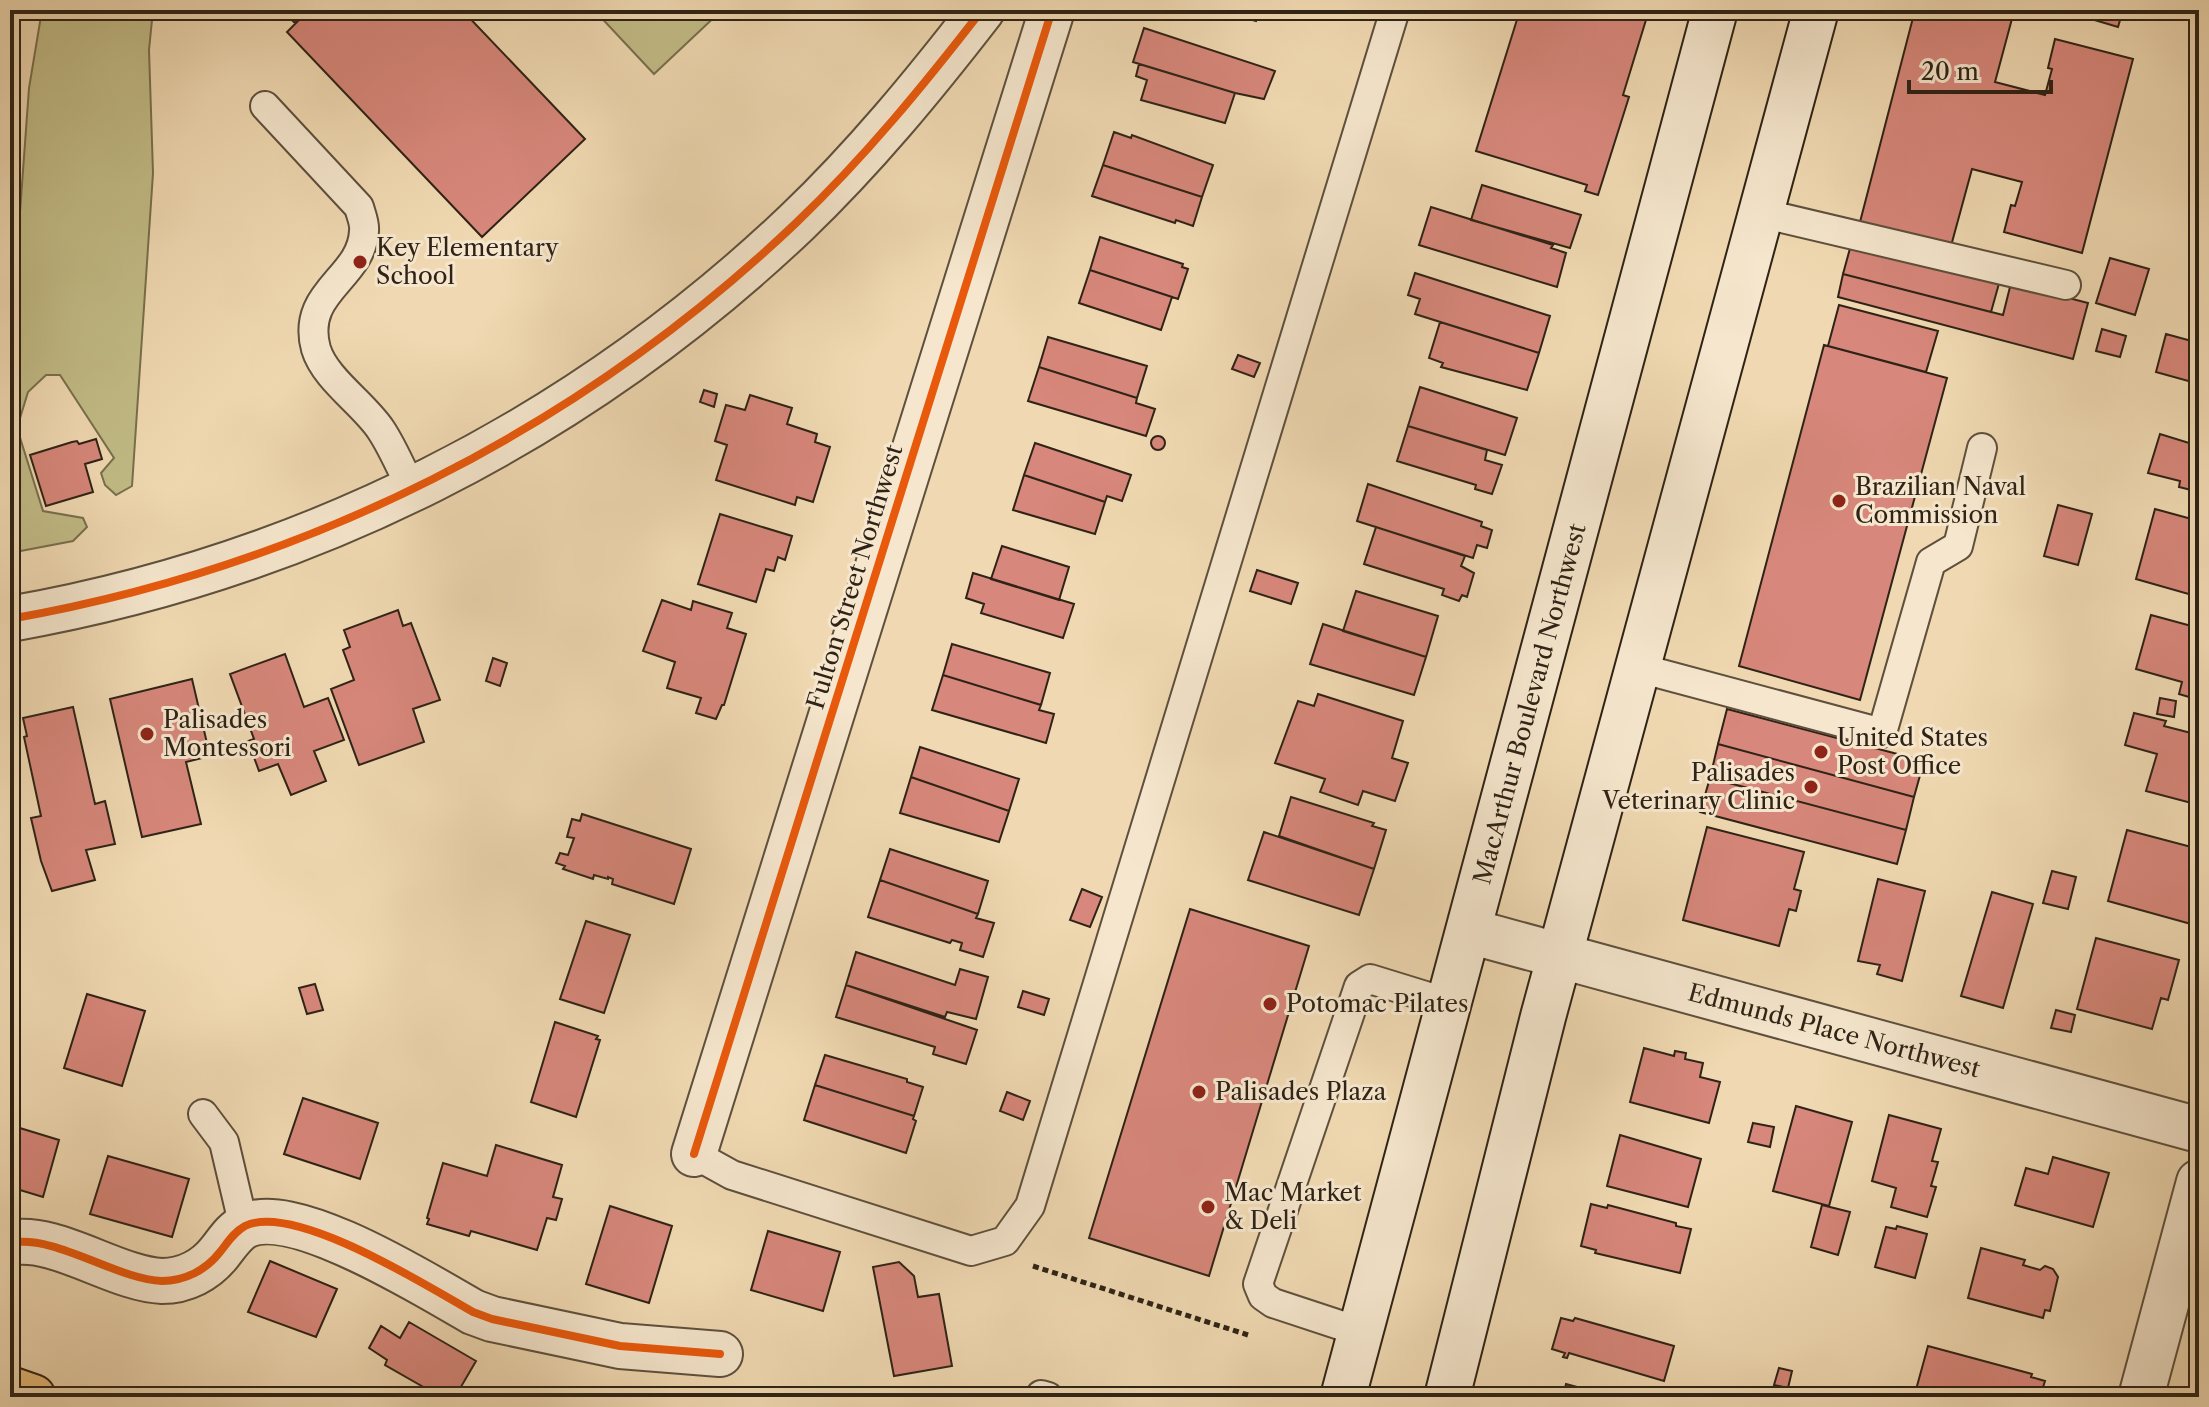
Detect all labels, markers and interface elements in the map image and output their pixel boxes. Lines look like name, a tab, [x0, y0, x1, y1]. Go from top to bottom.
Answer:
scale bar	[1909, 44, 2051, 94]
text: 20 m	[1921, 57, 1979, 86]
place label: Key Elementary School	[376, 233, 559, 290]
marker: Key Elementary School	[351, 253, 369, 271]
street label: Fulton Street Northwest	[800, 441, 909, 713]
place label: Brazilian Naval Commission	[1855, 472, 2026, 529]
marker: Brazilian Naval Commission	[1830, 492, 1848, 510]
street label: MacArthur Boulevard Northwest	[1467, 520, 1592, 887]
place label: Palisades Montessori	[163, 705, 291, 762]
place label: United States Post Office	[1837, 723, 1988, 780]
marker: Palisades Montessori	[138, 725, 156, 743]
marker: United States Post Office	[1812, 743, 1830, 761]
place label: Palisades Veterinary Clinic	[1601, 758, 1795, 815]
marker: Palisades Veterinary Clinic	[1802, 778, 1820, 796]
street label: Edmunds Place Northwest	[1685, 978, 1984, 1084]
place label: Potomac Pilates	[1286, 989, 1469, 1018]
marker: Potomac Pilates	[1261, 995, 1279, 1013]
place label: Palisades Plaza	[1215, 1077, 1387, 1106]
marker: Palisades Plaza	[1190, 1083, 1208, 1101]
place label: Mac Market & Deli	[1224, 1178, 1362, 1235]
marker: Mac Market & Deli	[1199, 1198, 1217, 1216]

